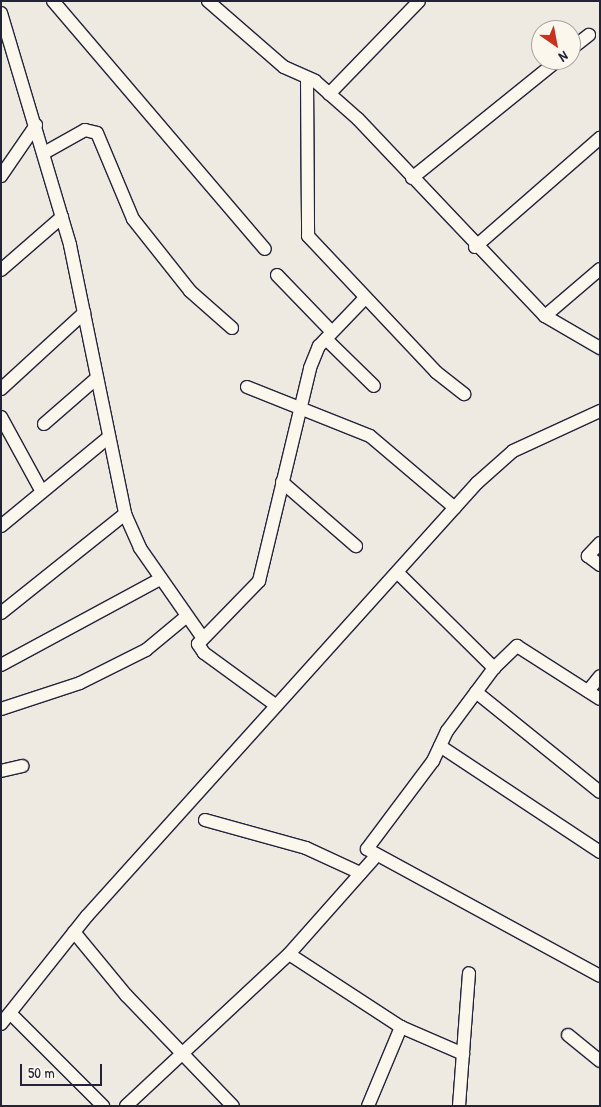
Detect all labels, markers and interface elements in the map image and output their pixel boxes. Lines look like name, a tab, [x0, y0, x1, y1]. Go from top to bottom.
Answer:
north arrow	[531, 20, 581, 70]
text: N	[556, 47, 572, 67]
scale bar	[22, 1054, 105, 1086]
text: 50 m	[28, 1062, 55, 1083]

